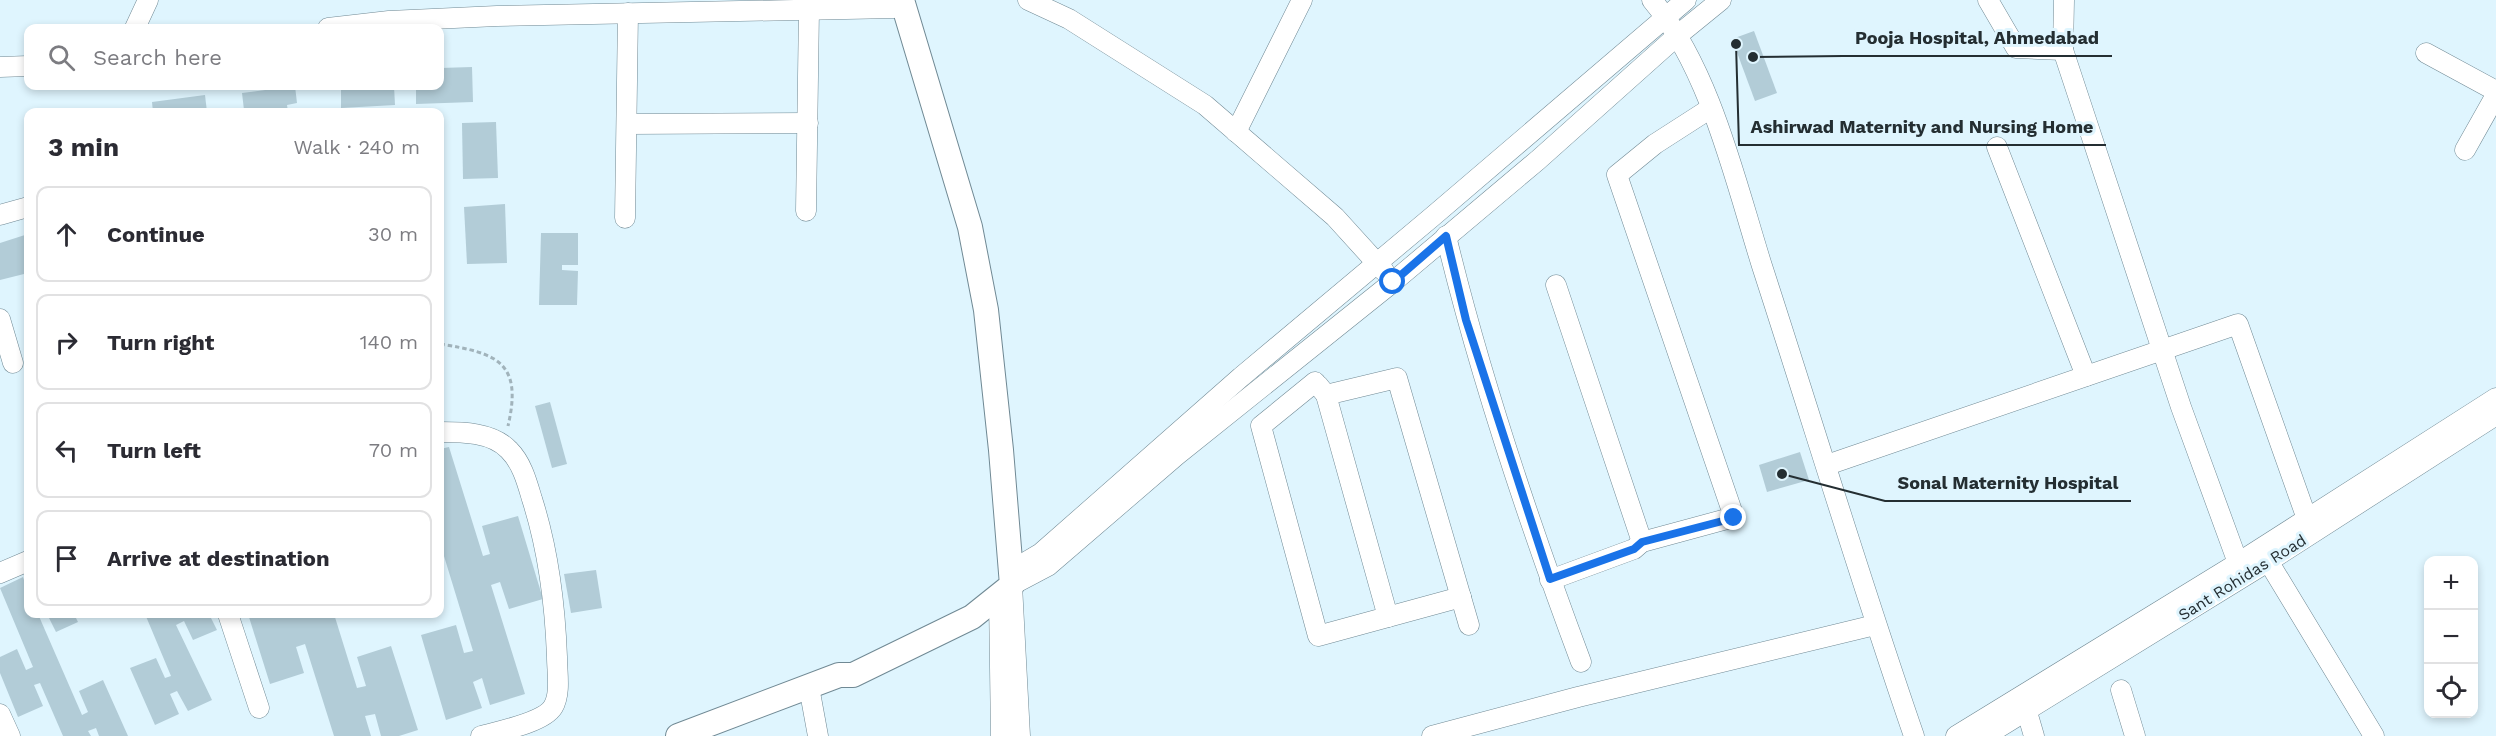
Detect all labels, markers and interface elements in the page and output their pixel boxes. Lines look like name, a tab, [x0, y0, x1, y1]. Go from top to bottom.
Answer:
callout: Pooja Hospital, Ahmedabad	[1843, 20, 2112, 56]
search box	[24, 24, 444, 90]
text: Pooja Hospital, Ahmedabad	[1855, 27, 2099, 48]
icon: search	[45, 41, 78, 74]
text: Search here	[93, 45, 222, 70]
callout: Ashirwad Maternity and Nursing Home	[1739, 109, 2106, 145]
text: Ashirwad Maternity and Nursing Home	[1750, 116, 2094, 137]
text: 3 min	[48, 132, 119, 162]
text: Walk · 240 m	[293, 135, 420, 159]
icon: ahead	[50, 218, 83, 251]
text: Continue	[107, 222, 205, 247]
text: 30 m	[368, 222, 418, 246]
route start	[1379, 268, 1405, 294]
icon: right	[50, 326, 83, 359]
text: Turn right	[107, 330, 214, 355]
text: 140 m	[360, 330, 418, 354]
icon: left	[50, 434, 83, 467]
text: Turn left	[107, 438, 201, 463]
text: 70 m	[369, 438, 418, 462]
callout: Sonal Maternity Hospital	[1885, 465, 2131, 501]
text: Sonal Maternity Hospital	[1898, 472, 2119, 493]
route end	[1720, 504, 1746, 530]
street label: Sant Rohidas Road	[2175, 530, 2310, 624]
icon: arrive	[50, 542, 83, 575]
text: Arrive at destination	[107, 546, 330, 571]
map controls	[2424, 556, 2478, 718]
button: +	[2424, 556, 2478, 610]
button: −	[2424, 610, 2478, 664]
button: locate	[2424, 664, 2478, 718]

